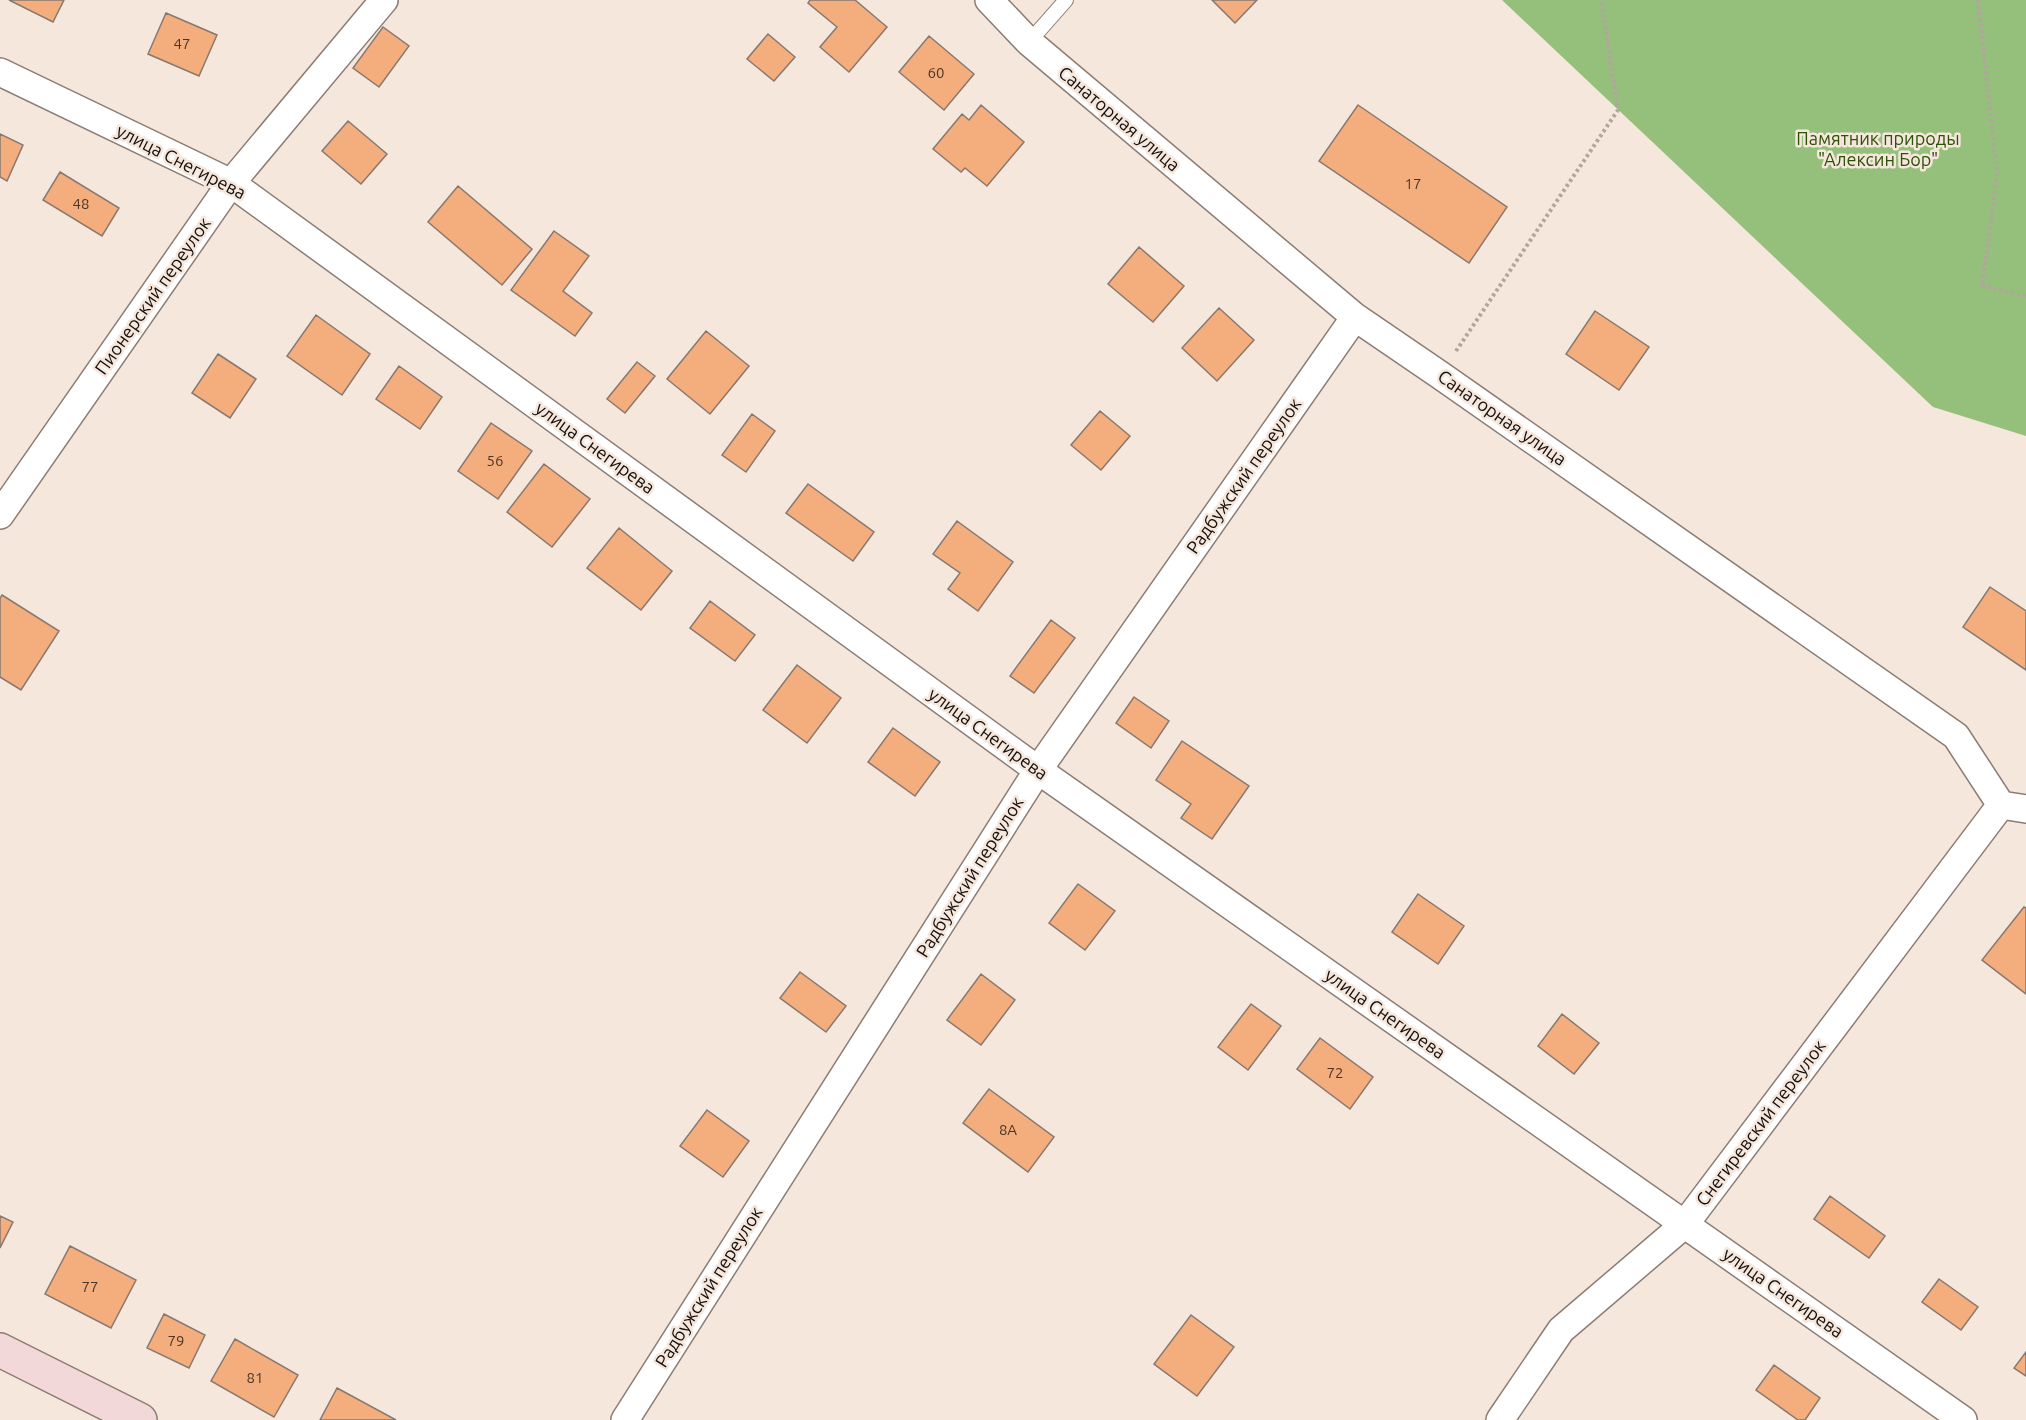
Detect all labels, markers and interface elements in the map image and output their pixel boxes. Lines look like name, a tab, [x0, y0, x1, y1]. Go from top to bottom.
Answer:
house number: 47	[174, 35, 190, 52]
street label: Санаторная улица	[1055, 62, 1184, 175]
house number: 60	[928, 64, 944, 81]
street label: улица Снегирева	[113, 120, 249, 202]
park label: Памятник природы "Алексин Бор"	[1796, 128, 1960, 169]
house number: 17	[1405, 175, 1421, 192]
house number: 48	[73, 195, 89, 212]
street label: Пионерский переулок	[90, 213, 214, 378]
street label: Санаторная улица	[1435, 365, 1571, 469]
street label: Радбужский переулок	[1182, 394, 1304, 557]
street label: улица Снегирева	[532, 397, 659, 497]
house number: 56	[487, 452, 503, 469]
street label: улица Снегирева	[925, 683, 1052, 783]
street label: Радбужский переулок	[912, 793, 1027, 960]
street label: улица Снегирева	[1321, 964, 1450, 1062]
street label: Снегиревский переулок	[1691, 1036, 1829, 1209]
house number: 72	[1327, 1064, 1343, 1081]
house number: 8А	[999, 1121, 1017, 1138]
street label: Радбужский переулок	[651, 1203, 766, 1370]
street label: улица Снегирева	[1719, 1243, 1848, 1341]
house number: 77	[82, 1278, 98, 1295]
house number: 79	[168, 1332, 184, 1349]
house number: 81	[247, 1369, 263, 1386]

